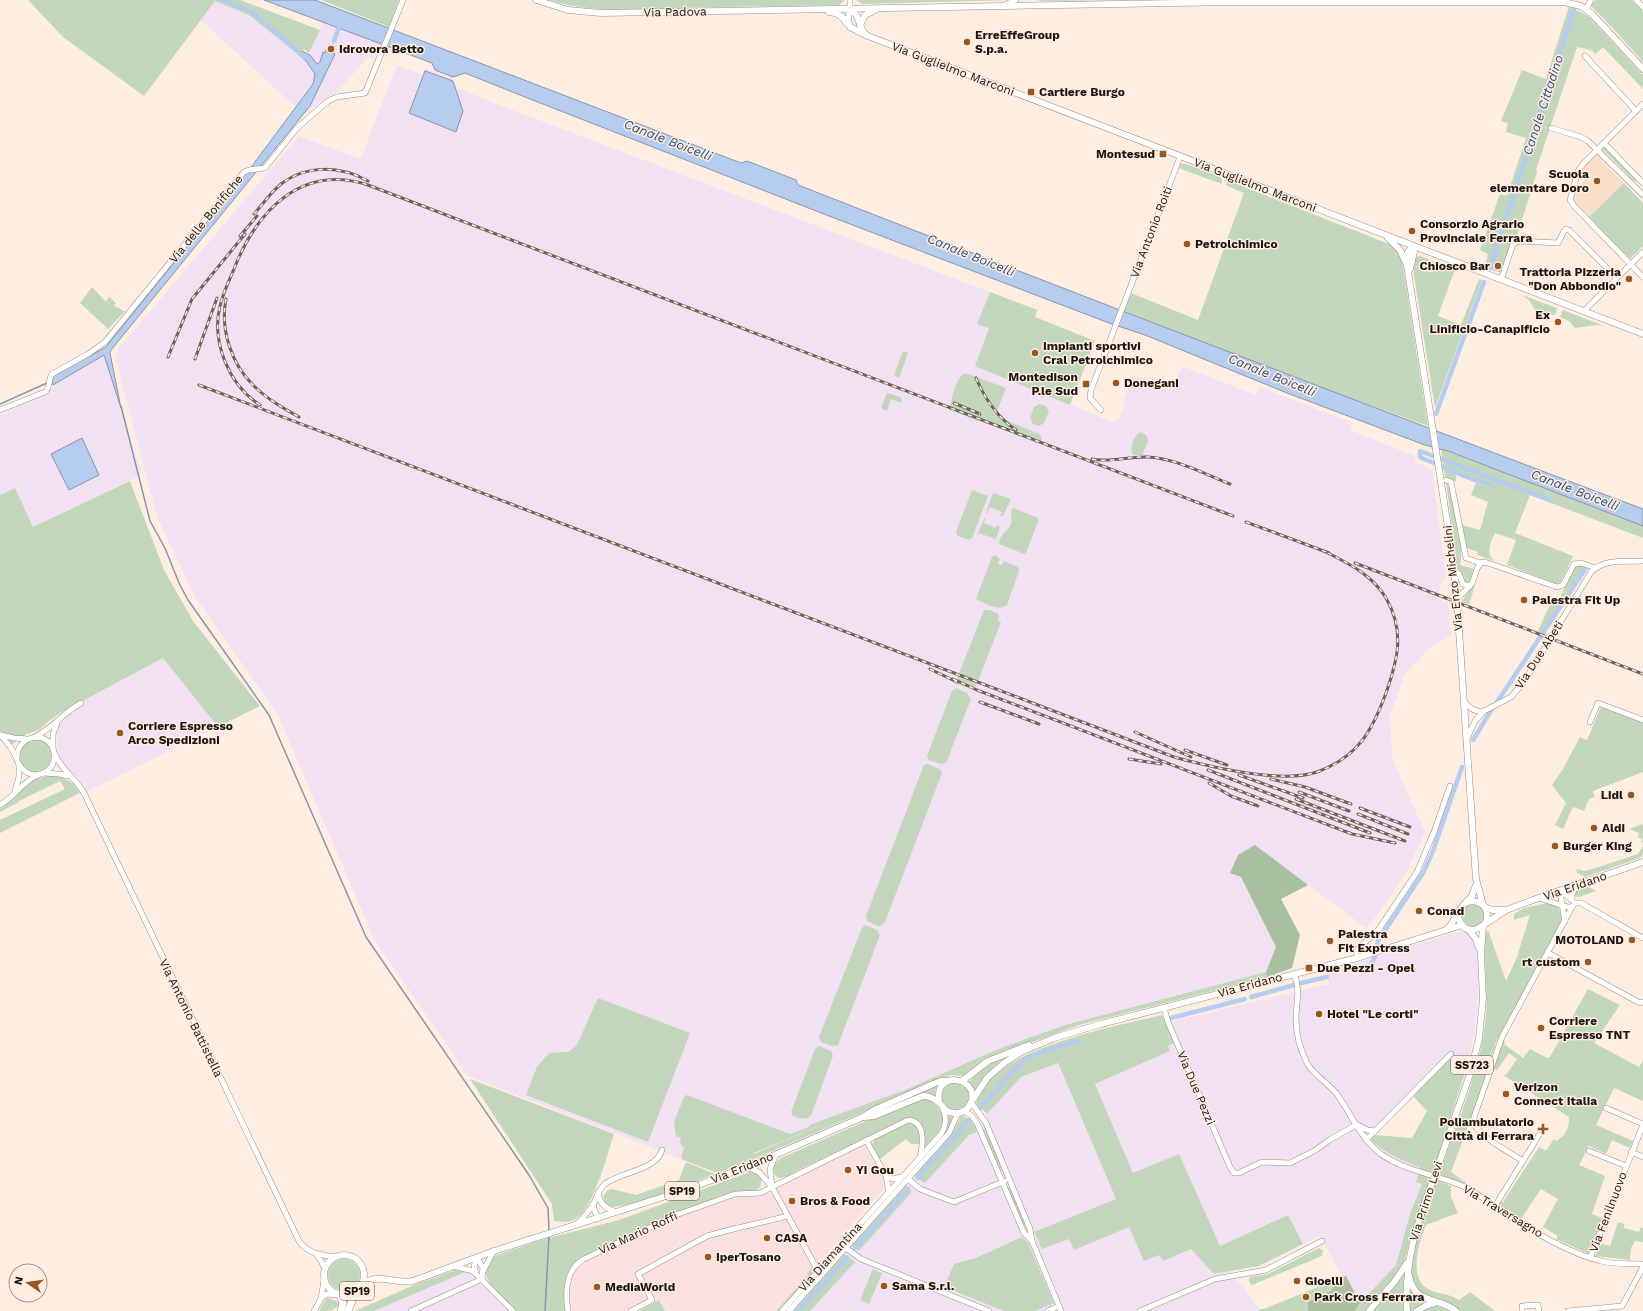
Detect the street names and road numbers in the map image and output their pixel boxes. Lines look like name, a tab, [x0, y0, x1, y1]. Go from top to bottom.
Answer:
street label: Via Padova	[643, 4, 707, 20]
street label: Via Guglielmo Marconi	[890, 39, 1016, 99]
street label: Via Guglielmo Marconi	[1192, 155, 1318, 215]
street label: Via delle Bonifiche	[166, 172, 246, 266]
street label: Via Antonio Roiti	[1127, 184, 1175, 280]
street label: Via Enzo Michelini	[1440, 524, 1466, 632]
street label: Via Due Abeti	[1512, 618, 1566, 692]
street label: Via Eridano	[1541, 869, 1609, 903]
street label: Via Antonio Battistella	[156, 957, 226, 1080]
street label: Via Eridano	[1216, 970, 1284, 1000]
street label: Via Due Pezzi	[1174, 1049, 1218, 1127]
road number: SS723	[1451, 1056, 1493, 1074]
street label: Via Eridano	[709, 1149, 775, 1187]
street label: Via Primo Levi	[1407, 1159, 1445, 1243]
street label: Via Fenilnuovo	[1586, 1170, 1630, 1254]
road number: SP19	[665, 1182, 699, 1200]
street label: Via Traversagno	[1460, 1182, 1546, 1240]
street label: Via Mario Roffi	[596, 1209, 680, 1257]
street label: Via Diamantina	[795, 1219, 865, 1294]
road number: SP19	[340, 1282, 374, 1300]

